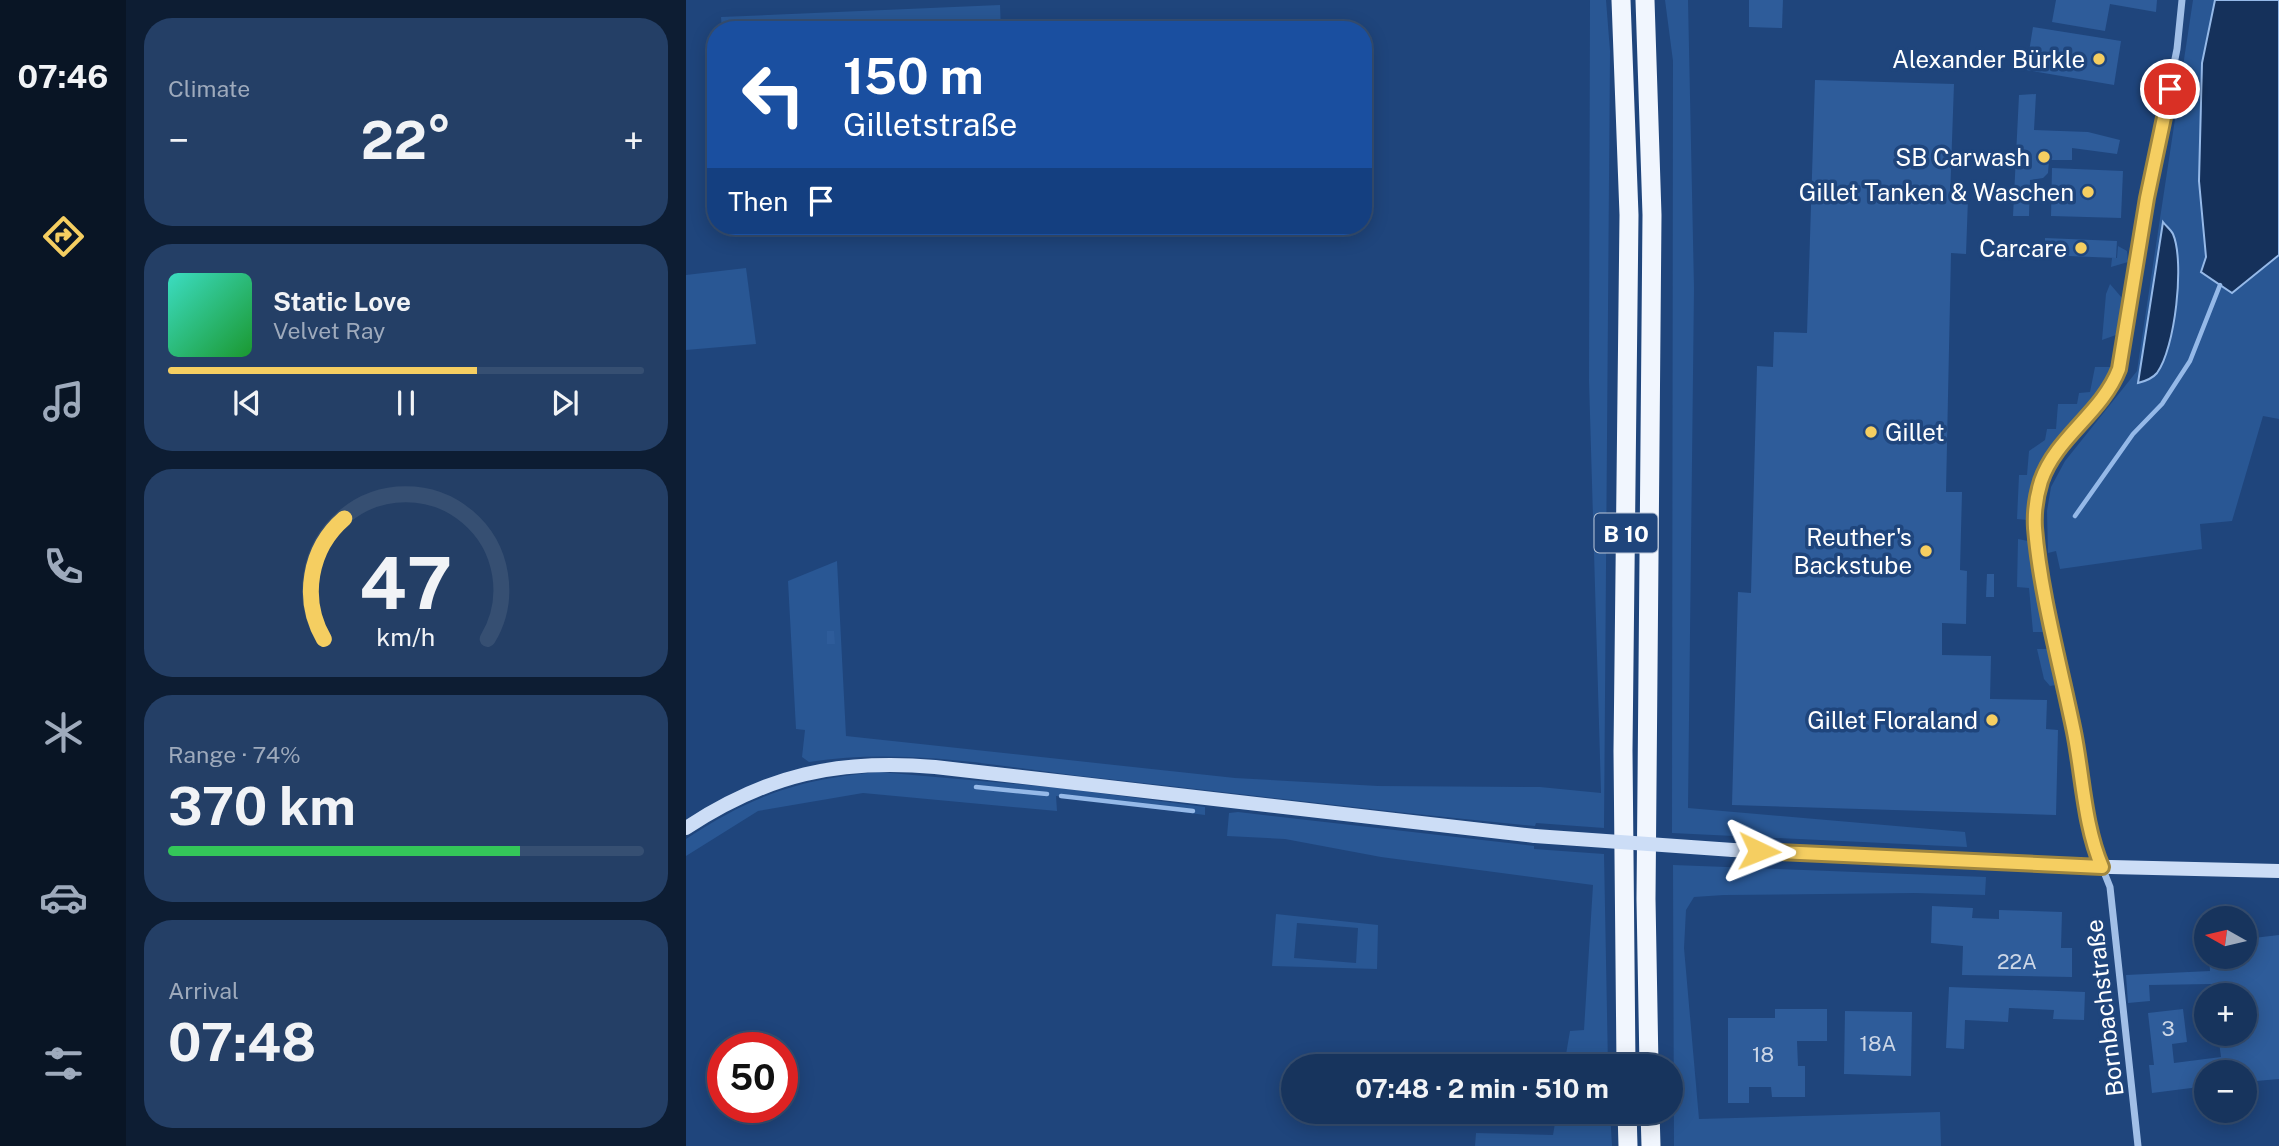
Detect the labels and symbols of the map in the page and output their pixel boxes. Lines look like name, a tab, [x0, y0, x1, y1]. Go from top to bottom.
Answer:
place label: Alexander Bürkle	[1892, 45, 2085, 73]
marker: Alexander Bürkle	[2091, 51, 2107, 67]
pin	[2140, 59, 2200, 119]
place label: SB Carwash	[1895, 143, 2030, 171]
marker: SB Carwash	[2036, 149, 2052, 165]
place label: Gillet Tanken & Waschen	[1799, 178, 2074, 206]
marker: Gillet Tanken & Waschen	[2080, 184, 2096, 200]
place label: Carcare	[1979, 234, 2067, 262]
marker: Carcare	[2073, 240, 2089, 256]
place label: Gillet	[1885, 418, 1945, 446]
marker: Gillet	[1863, 424, 1879, 440]
road number: B 10	[1594, 513, 1658, 552]
place label: Reuther's Backstube	[1793, 523, 1912, 579]
marker: Reuther's Backstube	[1918, 543, 1934, 559]
place label: Gillet Floraland	[1807, 706, 1978, 734]
marker: Gillet Floraland	[1984, 712, 2000, 728]
position arrow	[1722, 814, 1796, 888]
north arrow	[2194, 906, 2258, 970]
street label: Bornbachstraße	[2079, 918, 2129, 1098]
house number: 22A	[1997, 949, 2037, 974]
house number: 3	[2161, 1016, 2175, 1041]
house number: 18A	[1859, 1031, 1897, 1056]
speed limit sign: 50	[707, 1032, 798, 1123]
house number: 18	[1752, 1042, 1774, 1067]

